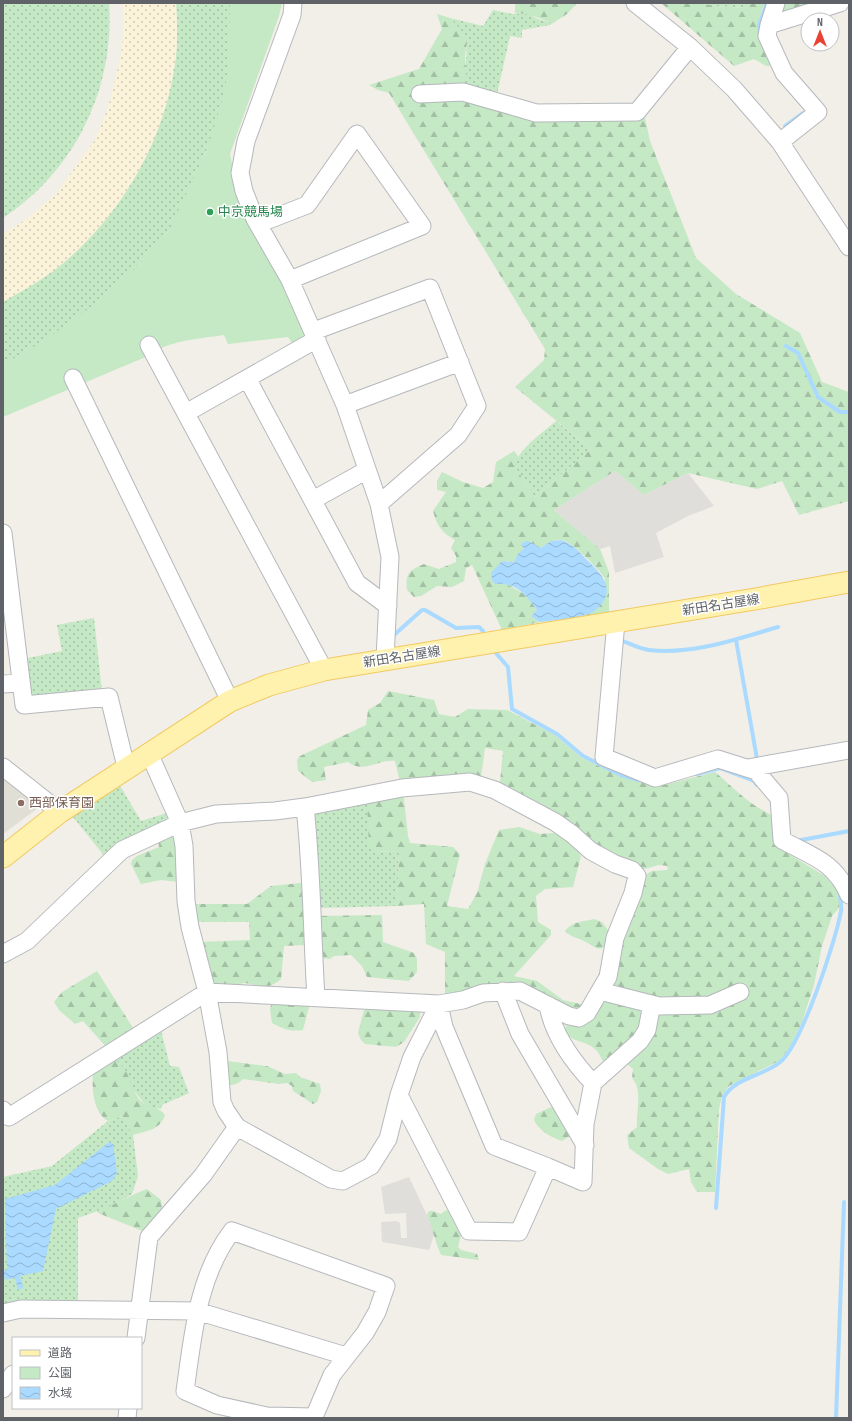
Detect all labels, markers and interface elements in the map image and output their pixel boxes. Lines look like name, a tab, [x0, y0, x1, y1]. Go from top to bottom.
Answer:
north arrow	[800, 12, 840, 52]
text: N	[817, 16, 823, 29]
place label: 中京競馬場	[218, 204, 283, 220]
marker: 中京競馬場	[205, 207, 215, 217]
street label: 新田名古屋線	[681, 591, 761, 619]
street label: 新田名古屋線	[362, 643, 442, 671]
place label: 西部保育園	[29, 795, 94, 811]
marker: 西部保育園	[16, 798, 26, 808]
legend	[12, 1337, 142, 1409]
text: 道路	[48, 1346, 72, 1361]
text: 公園	[48, 1366, 72, 1381]
text: 水域	[48, 1386, 72, 1401]

